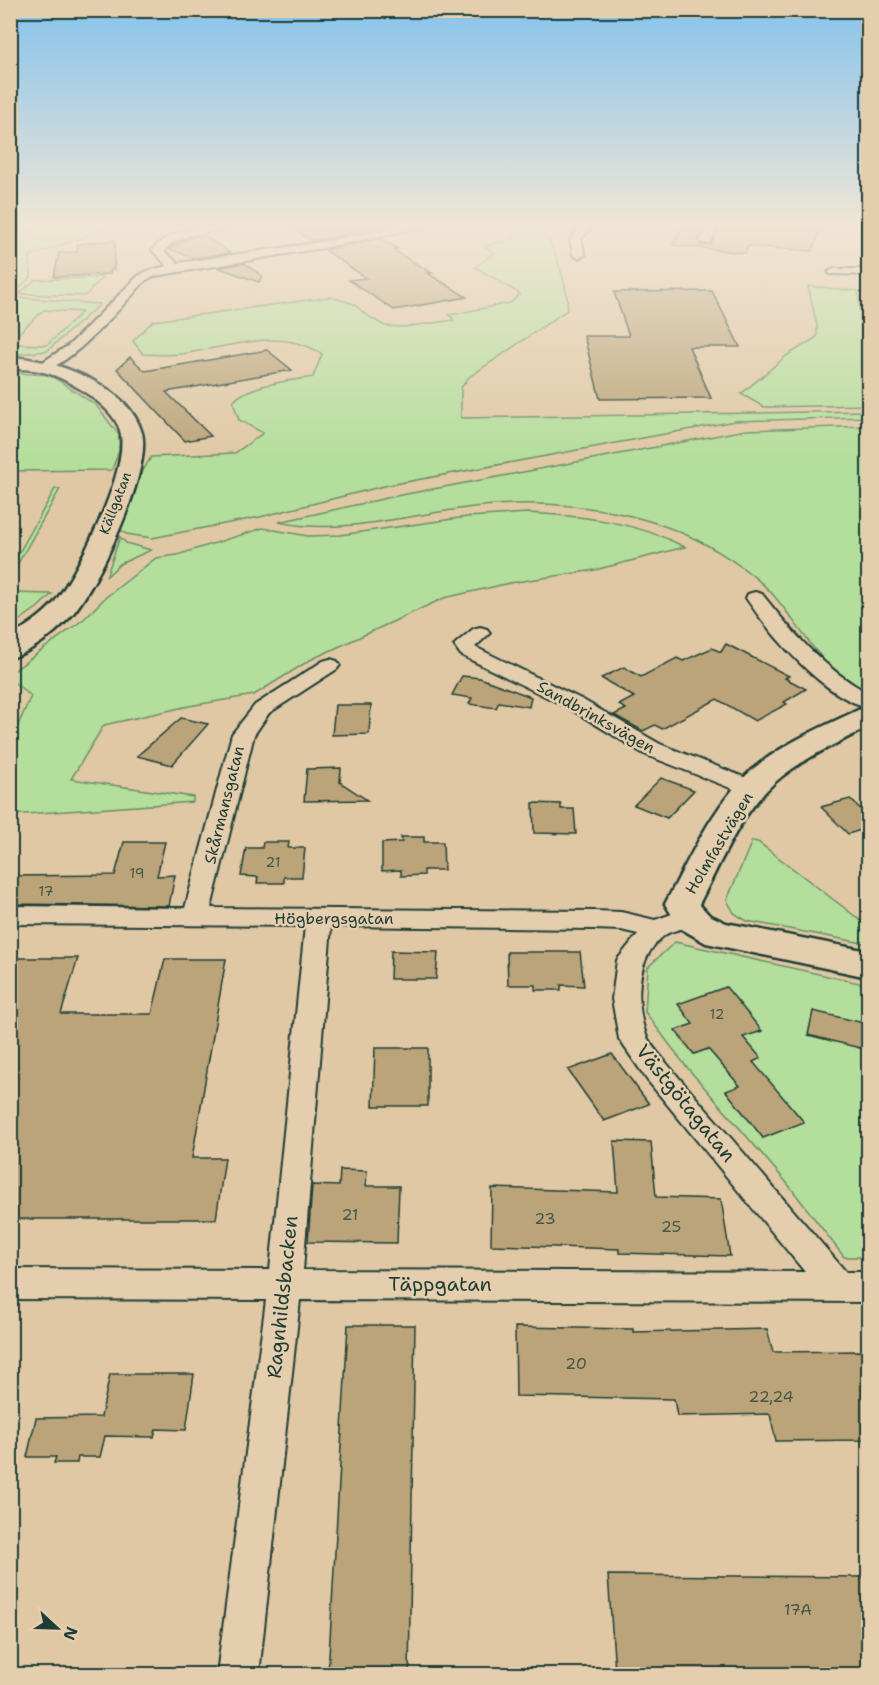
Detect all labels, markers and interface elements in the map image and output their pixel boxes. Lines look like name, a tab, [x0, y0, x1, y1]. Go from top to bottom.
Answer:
street label: Källgatan	[95, 469, 135, 537]
street label: Sandbrinksvägen	[533, 676, 659, 758]
street label: Skårmansgatan	[199, 743, 249, 866]
street label: Holmfastvägen	[680, 788, 758, 898]
house number: 21	[266, 853, 280, 871]
house number: 19	[129, 864, 145, 882]
house number: 17	[39, 882, 53, 900]
street label: Högbergsgatan	[274, 908, 394, 929]
house number: 12	[710, 1005, 724, 1023]
street label: Västgötagatan	[630, 1039, 742, 1167]
house number: 21	[341, 1204, 359, 1225]
house number: 23	[534, 1208, 556, 1229]
street label: Ragnhildsbacken	[261, 1214, 303, 1380]
house number: 25	[661, 1216, 681, 1237]
street label: Täppgatan	[388, 1271, 492, 1297]
house number: 20	[565, 1353, 587, 1374]
house number: 22,24	[748, 1386, 794, 1407]
north arrow	[27, 1598, 87, 1658]
house number: 17A	[784, 1599, 812, 1620]
text: N	[58, 1624, 83, 1643]

